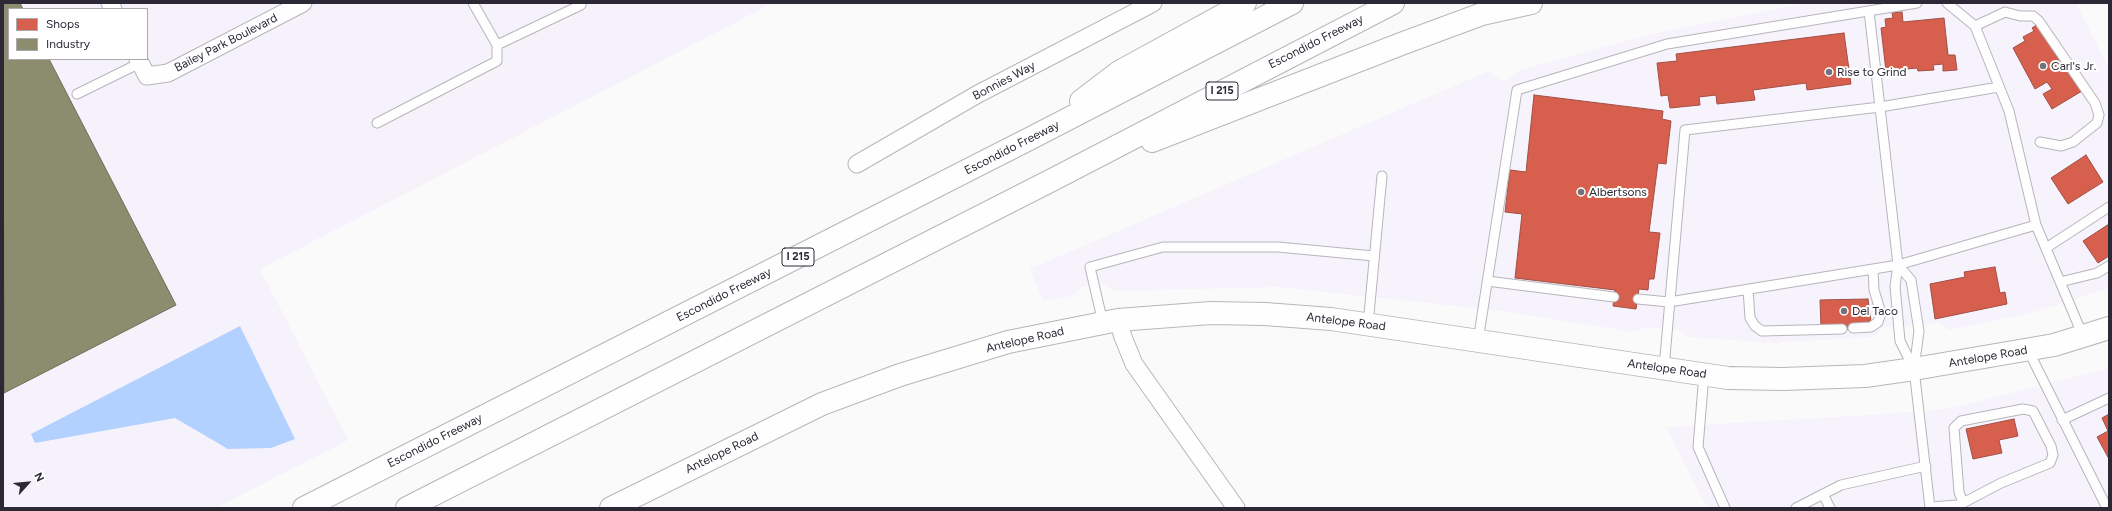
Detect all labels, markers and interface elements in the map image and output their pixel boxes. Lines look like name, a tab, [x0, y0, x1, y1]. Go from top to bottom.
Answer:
legend	[8, 8, 148, 60]
street label: Bailey Park Boulevard	[172, 11, 280, 75]
street label: Escondido Freeway	[1266, 12, 1366, 72]
text: Shops	[46, 17, 80, 31]
text: Industry	[46, 37, 90, 51]
street label: Bonnies Way	[970, 58, 1038, 104]
place label: Carl's Jr.	[2051, 59, 2096, 73]
marker: Carl's Jr.	[2038, 61, 2048, 71]
place label: Rise to Grind	[1837, 65, 1907, 79]
marker: Rise to Grind	[1824, 67, 1834, 77]
road number: I 215	[1206, 82, 1238, 100]
street label: Escondido Freeway	[962, 118, 1062, 178]
place label: Albertsons	[1589, 185, 1647, 199]
marker: Albertsons	[1576, 187, 1586, 197]
road number: I 215	[782, 248, 814, 266]
street label: Escondido Freeway	[674, 265, 774, 325]
place label: Del Taco	[1852, 304, 1898, 318]
marker: Del Taco	[1839, 306, 1849, 316]
street label: Antelope Road	[1306, 310, 1386, 334]
street label: Antelope Road	[985, 324, 1065, 356]
street label: Antelope Road	[1948, 343, 2028, 371]
street label: Antelope Road	[1627, 356, 1707, 382]
street label: Escondido Freeway	[385, 411, 485, 471]
street label: Antelope Road	[683, 429, 761, 477]
north arrow	[8, 463, 48, 503]
text: N	[31, 471, 47, 484]

